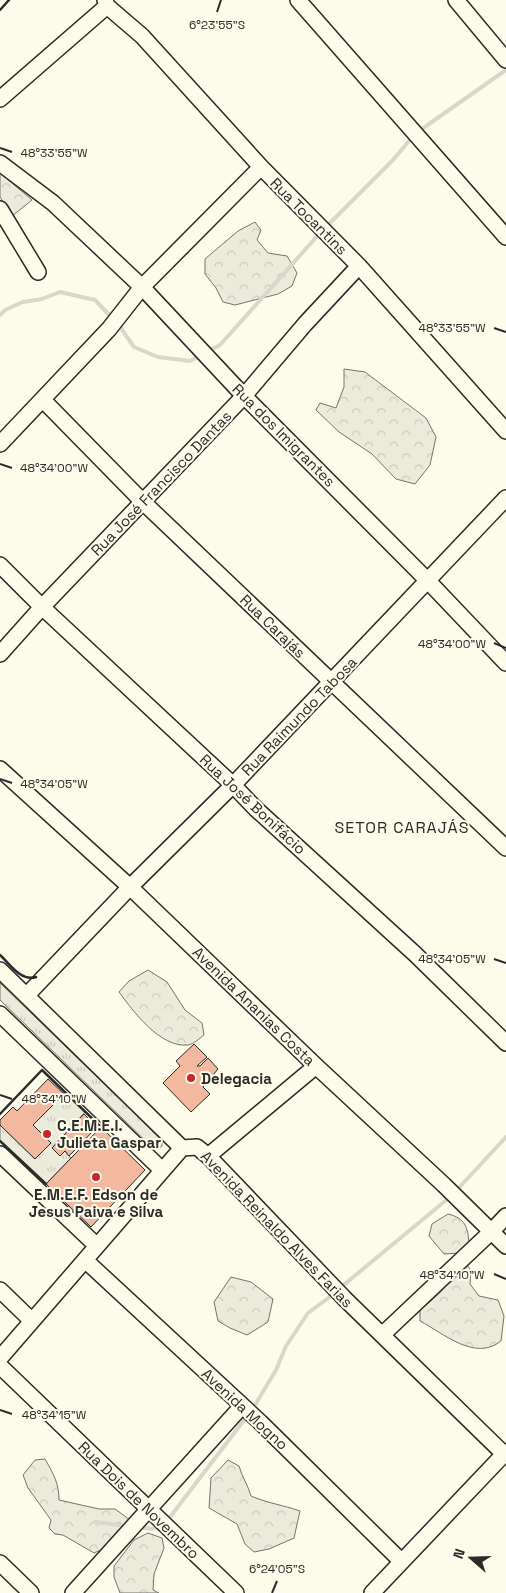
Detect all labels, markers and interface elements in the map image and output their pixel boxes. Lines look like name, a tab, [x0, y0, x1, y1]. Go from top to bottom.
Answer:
text: 6°23'55"S	[189, 17, 245, 33]
text: 48°33'55"W	[20, 145, 88, 161]
street label: Rua Tocantins	[266, 173, 352, 259]
text: 48°33'55"W	[418, 320, 486, 336]
street label: Rua dos Imigrantes	[228, 379, 340, 491]
street label: Rua José Francisco Dantas	[87, 406, 235, 560]
text: 48°34'00"W	[20, 460, 88, 476]
street label: Rua Carajás	[236, 590, 310, 662]
text: 48°34'00"W	[418, 636, 486, 652]
street label: Rua Raimundo Tabosa	[237, 652, 361, 779]
street label: Rua José Bonifácio	[196, 750, 310, 858]
text: 48°34'05"W	[20, 776, 88, 792]
district label: SETOR CARAJÁS	[335, 817, 469, 838]
street label: Avenida Ananias Costa	[189, 942, 320, 1070]
text: 48°34'05"W	[418, 951, 486, 967]
place label: Delegacia	[201, 1069, 272, 1088]
marker: Delegacia	[185, 1072, 197, 1084]
text: 48°34'10"W	[21, 1091, 87, 1107]
place label: C.E.M.E.I. Julieta Gaspar	[57, 1116, 161, 1152]
marker: C.E.M.E.I. Julieta Gaspar	[41, 1128, 53, 1140]
street label: Avenida Reinaldo Alves Farias	[197, 1147, 357, 1312]
marker: E.M.E.F. Edson de Jesus Paiva e Silva	[90, 1171, 102, 1183]
place label: E.M.E.F. Edson de Jesus Paiva e Silva	[29, 1185, 163, 1221]
text: 48°34'10"W	[419, 1267, 485, 1283]
street label: Avenida Mogno	[198, 1364, 292, 1454]
text: 48°34'15"W	[22, 1407, 87, 1423]
street label: Rua Dois de Novembro	[74, 1437, 204, 1563]
north arrow	[446, 1533, 496, 1583]
text: N	[449, 1546, 469, 1561]
text: 6°24'05"S	[249, 1561, 305, 1577]

